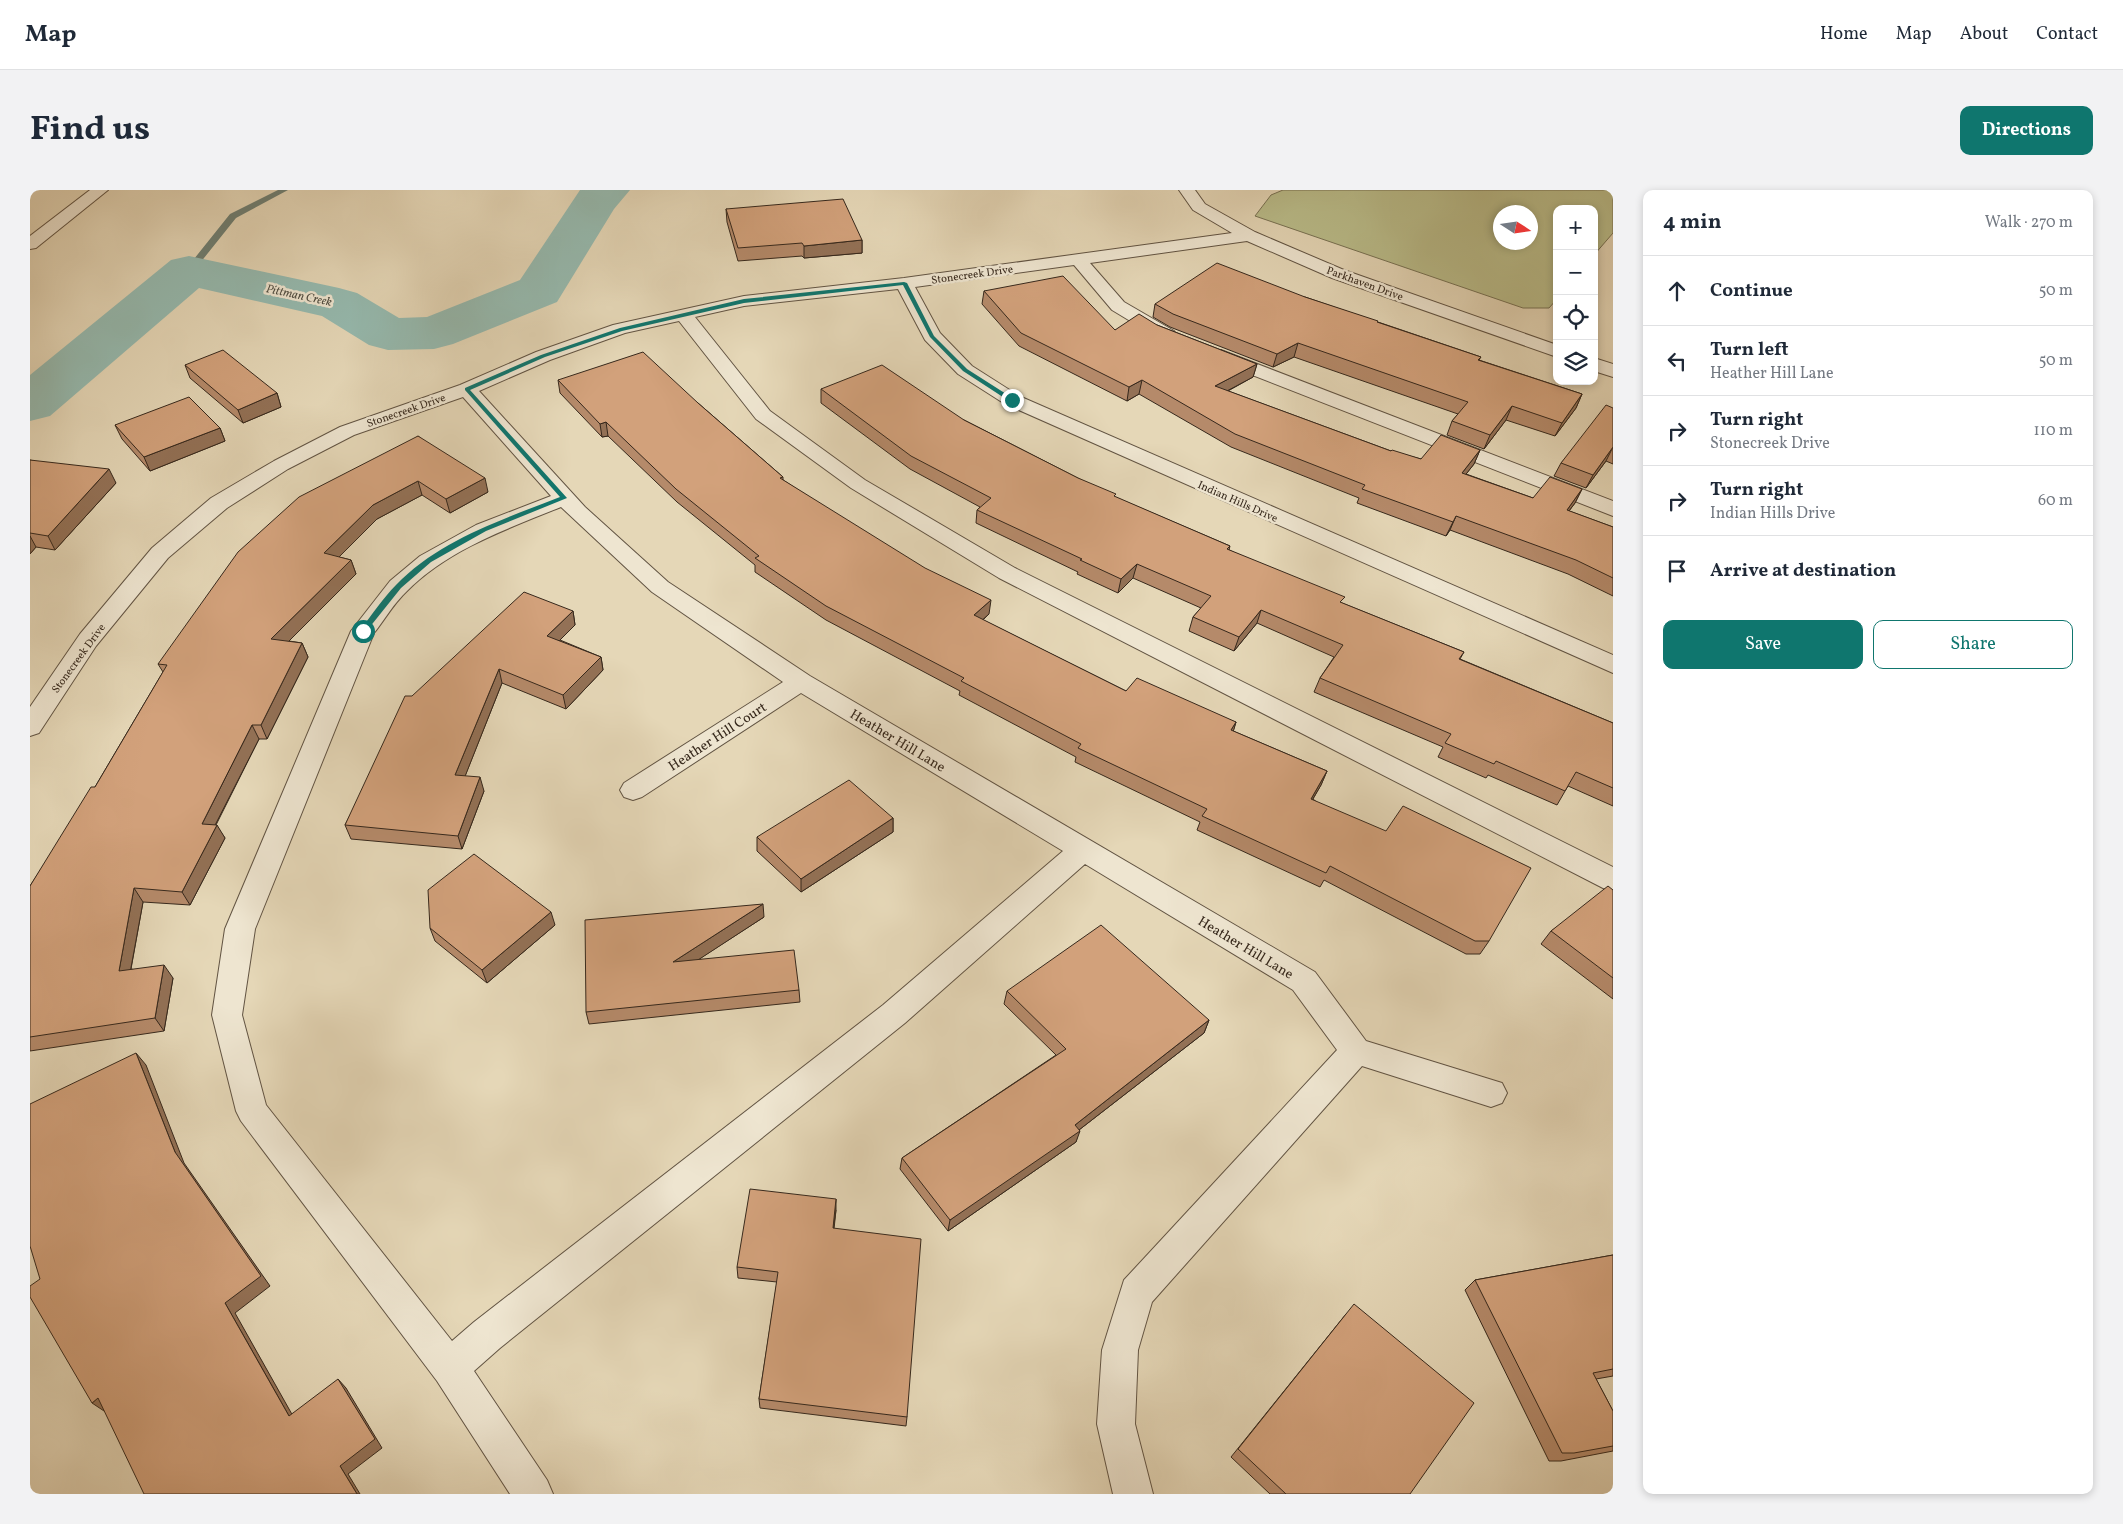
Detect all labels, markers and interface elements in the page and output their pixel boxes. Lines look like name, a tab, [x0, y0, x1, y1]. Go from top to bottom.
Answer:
text: Map	[25, 18, 76, 52]
text: Home	[1820, 22, 1868, 47]
text: Map	[1896, 22, 1932, 47]
text: About	[1960, 22, 2008, 47]
text: Contact	[2036, 22, 2098, 47]
text: Find us	[30, 106, 150, 154]
button: Directions	[1960, 106, 2093, 155]
north arrow	[1493, 205, 1538, 250]
map controls	[1553, 205, 1598, 385]
button: +	[1553, 205, 1598, 250]
text: 4 min	[1663, 208, 1722, 237]
text: Walk · 270 m	[1985, 212, 2073, 234]
button: −	[1553, 250, 1598, 295]
street label: Stonecreek Drive	[930, 262, 1014, 289]
street label: Parkhaven Drive	[1324, 264, 1405, 305]
icon: ahead	[1663, 277, 1691, 305]
text: Continue	[1710, 278, 1793, 304]
text: 50 m	[2039, 280, 2073, 302]
water label: Pittman Creek	[264, 281, 334, 311]
button: locate	[1553, 295, 1598, 340]
text: Turn left	[1710, 337, 1789, 363]
button: layers	[1553, 340, 1598, 385]
icon: left	[1663, 347, 1691, 375]
text: 50 m	[2039, 350, 2073, 372]
text: Heather Hill Lane	[1710, 363, 1834, 385]
route end	[1001, 389, 1024, 412]
street label: Stonecreek Drive	[365, 391, 448, 432]
text: Turn right	[1710, 407, 1803, 433]
icon: right	[1663, 417, 1691, 445]
text: 110 m	[2034, 420, 2073, 442]
text: Stonecreek Drive	[1710, 433, 1830, 455]
text: Turn right	[1710, 477, 1803, 503]
street label: Indian Hills Drive	[1195, 478, 1280, 527]
icon: right	[1663, 487, 1691, 515]
text: 60 m	[2038, 490, 2073, 512]
text: Indian Hills Drive	[1710, 503, 1835, 525]
icon: arrive	[1663, 557, 1691, 585]
text: Arrive at destination	[1710, 558, 1896, 584]
route start	[352, 620, 375, 643]
button: Save	[1663, 620, 1863, 669]
button: Share	[1873, 620, 2073, 669]
street label: Stonecreek Drive	[49, 621, 110, 697]
street label: Heather Hill Court	[665, 698, 771, 776]
street label: Heather Hill Lane	[846, 705, 949, 777]
street label: Heather Hill Lane	[1194, 912, 1297, 984]

